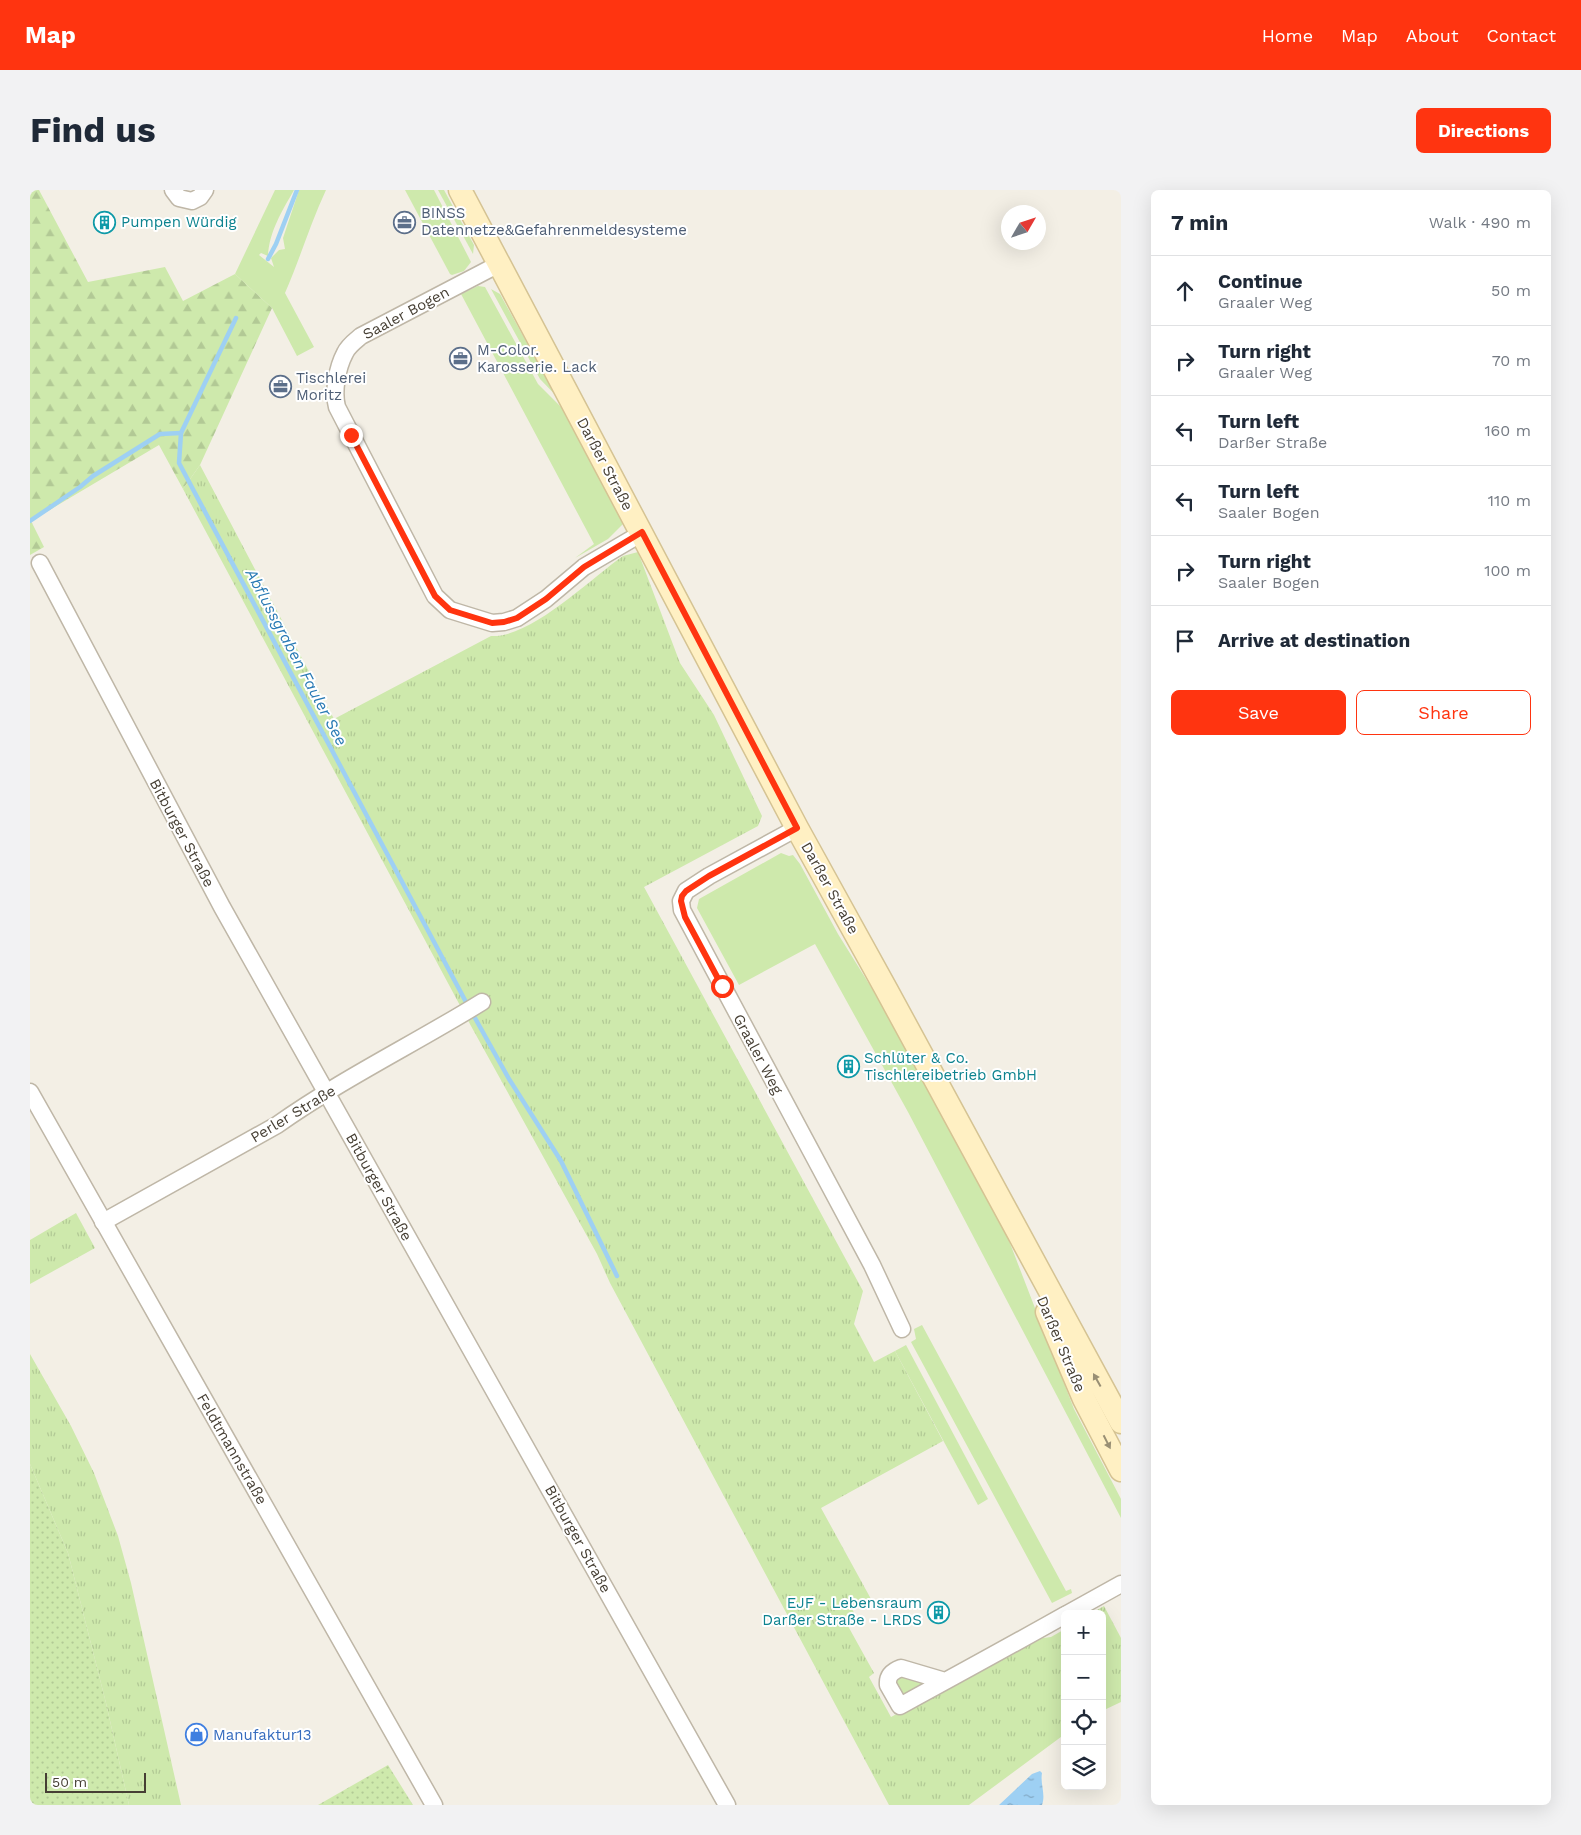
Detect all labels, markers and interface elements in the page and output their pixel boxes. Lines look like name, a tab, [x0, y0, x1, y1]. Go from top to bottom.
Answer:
text: Map	[25, 21, 76, 49]
text: Home	[1262, 25, 1313, 46]
text: Map	[1341, 25, 1378, 46]
text: About	[1406, 25, 1458, 46]
text: Contact	[1486, 25, 1556, 46]
button: Directions	[1416, 108, 1551, 153]
text: Find us	[30, 109, 156, 151]
place label: BINSS Datennetze&Gefahrenmeldesysteme	[421, 204, 687, 239]
north arrow	[1001, 205, 1046, 250]
building icon: Pumpen Würdig	[93, 210, 117, 234]
office icon: BINSS Datennetze&Gefahrenmeldesysteme	[393, 210, 417, 234]
text: 7 min	[1171, 210, 1228, 235]
place label: Pumpen Würdig	[121, 213, 236, 231]
text: Walk · 490 m	[1429, 213, 1531, 232]
text: Continue	[1218, 270, 1302, 293]
icon: ahead	[1171, 277, 1199, 305]
text: 50 m	[1491, 281, 1531, 300]
street label: Saaler Bogen	[360, 283, 452, 343]
text: Graaler Weg	[1218, 293, 1312, 312]
text: Turn right	[1218, 340, 1311, 363]
place label: M-Color. Karosserie. Lack	[477, 341, 597, 376]
office icon: M-Color. Karosserie. Lack	[449, 347, 473, 371]
icon: right	[1171, 347, 1199, 375]
text: 70 m	[1492, 351, 1531, 370]
text: Graaler Weg	[1218, 363, 1312, 382]
place label: Tischlerei Moritz	[296, 369, 366, 404]
office icon: Tischlerei Moritz	[268, 375, 292, 399]
text: Turn left	[1218, 410, 1299, 433]
street label: Darßer Straße	[573, 415, 637, 513]
icon: left	[1171, 417, 1199, 445]
text: 160 m	[1484, 421, 1531, 440]
route end	[340, 424, 363, 447]
text: Darßer Straße	[1218, 433, 1327, 452]
text: Turn left	[1218, 480, 1299, 503]
icon: left	[1171, 487, 1199, 515]
text: 110 m	[1488, 491, 1531, 510]
text: Saaler Bogen	[1218, 503, 1320, 522]
text: Turn right	[1218, 550, 1311, 573]
icon: right	[1171, 557, 1199, 585]
text: 100 m	[1484, 561, 1531, 580]
water label: Abflussgraben Fauler See	[241, 565, 351, 749]
text: Saaler Bogen	[1218, 573, 1320, 592]
icon: arrive	[1171, 627, 1199, 655]
text: Arrive at destination	[1218, 629, 1410, 652]
button: Save	[1171, 690, 1346, 735]
button: Share	[1356, 690, 1531, 735]
street label: Bitburger Straße	[146, 776, 218, 890]
street label: Darßer Straße	[797, 839, 863, 937]
route start	[711, 975, 734, 998]
street label: Graaler Weg	[729, 1011, 787, 1097]
place label: Schlüter & Co. Tischlereibetrieb GmbH	[864, 1049, 1037, 1084]
building icon: Schlüter & Co. Tischlereibetrieb GmbH	[836, 1055, 860, 1079]
street label: Perler Straße	[247, 1082, 339, 1146]
street label: Bitburger Straße	[342, 1130, 416, 1244]
street label: Darßer Straße	[1033, 1293, 1089, 1395]
one-way arrow	[1093, 1373, 1102, 1386]
street label: Feldtmannstraße	[193, 1390, 271, 1508]
one-way arrow	[1103, 1435, 1111, 1450]
street label: Bitburger Straße	[541, 1482, 615, 1596]
place label: EJF - Lebensraum Darßer Straße - LRDS	[762, 1594, 922, 1629]
building icon: EJF - Lebensraum Darßer Straße - LRDS	[926, 1600, 950, 1624]
map controls	[1061, 1610, 1106, 1790]
button: +	[1061, 1610, 1106, 1655]
button: −	[1061, 1655, 1106, 1700]
button: locate	[1061, 1700, 1106, 1745]
shop icon: Manufaktur13	[185, 1723, 209, 1747]
place label: Manufaktur13	[213, 1726, 311, 1744]
button: layers	[1061, 1745, 1106, 1790]
scale bar	[45, 1770, 146, 1793]
text: 50 m	[52, 1774, 87, 1790]

